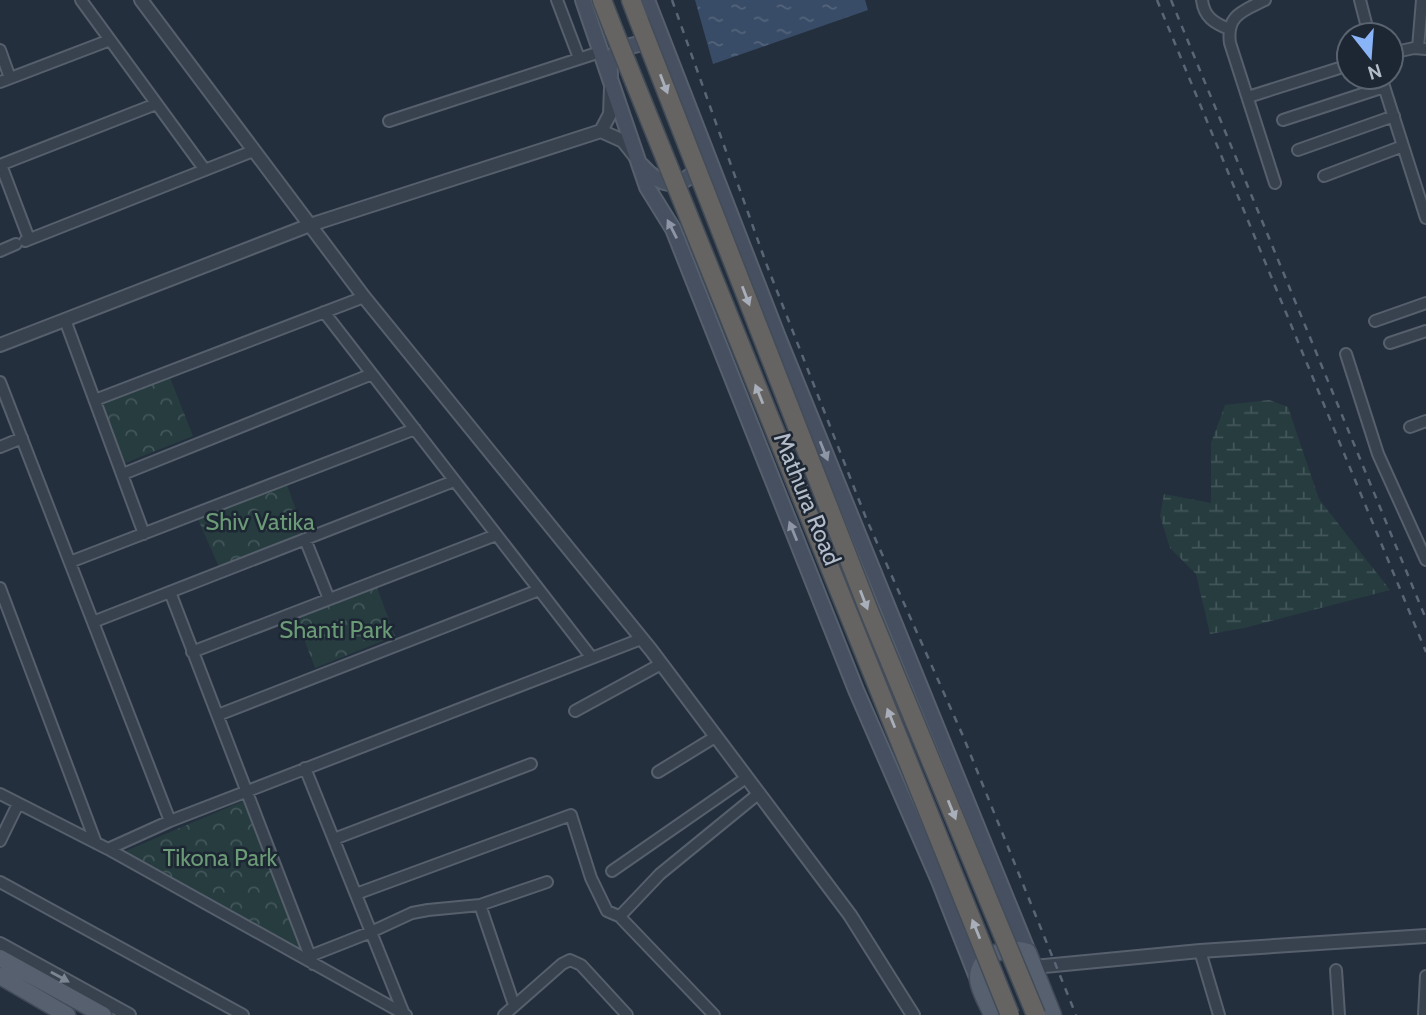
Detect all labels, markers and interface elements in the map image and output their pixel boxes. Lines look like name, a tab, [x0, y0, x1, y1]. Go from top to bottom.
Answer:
north arrow	[1335, 21, 1405, 91]
text: N	[1365, 59, 1385, 85]
one-way arrow	[658, 74, 669, 95]
one-way arrow	[667, 219, 679, 239]
one-way arrow	[741, 286, 752, 307]
one-way arrow	[753, 383, 764, 404]
street label: Mathura Road	[768, 428, 847, 569]
one-way arrow	[819, 441, 830, 462]
park label: Shiv Vatika	[205, 507, 315, 536]
one-way arrow	[788, 521, 799, 542]
one-way arrow	[859, 589, 870, 610]
park label: Shanti Park	[279, 615, 393, 644]
one-way arrow	[885, 707, 896, 728]
one-way arrow	[947, 799, 958, 820]
park label: Tikona Park	[163, 843, 278, 872]
one-way arrow	[970, 918, 981, 939]
one-way arrow	[50, 971, 69, 983]

